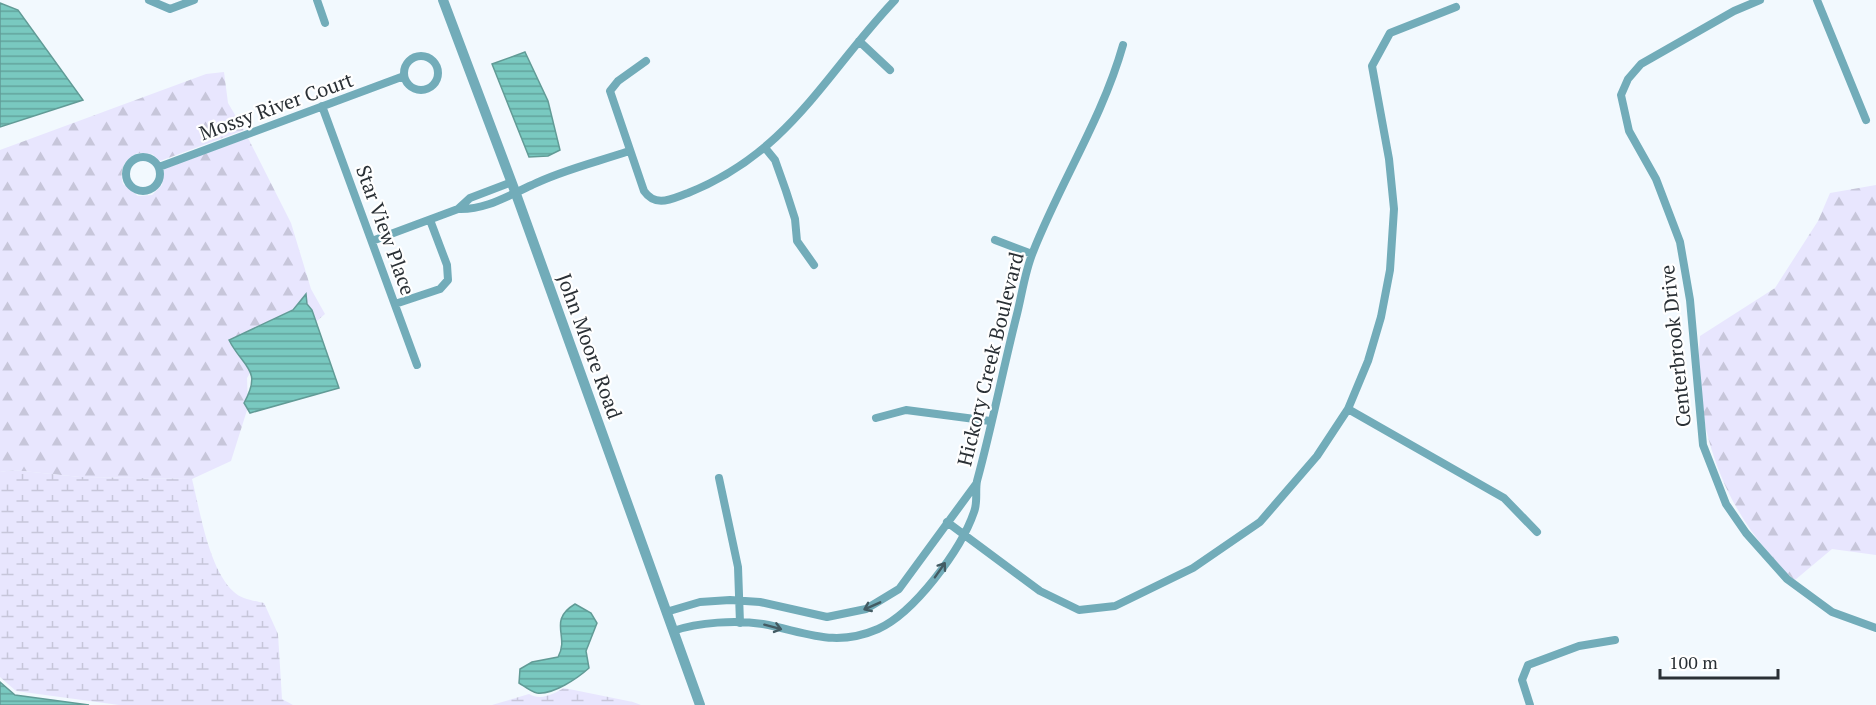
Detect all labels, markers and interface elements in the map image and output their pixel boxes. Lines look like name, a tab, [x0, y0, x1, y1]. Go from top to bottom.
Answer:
street label: Mossy River Court	[195, 65, 357, 146]
street label: Star View Place	[350, 161, 422, 299]
street label: Hickory Creek Boulevard	[950, 249, 1030, 469]
street label: Centerbrook Drive	[1653, 263, 1697, 429]
street label: John Moore Road	[551, 269, 629, 423]
one-way arrow	[934, 562, 946, 578]
one-way arrow	[863, 601, 881, 613]
one-way arrow	[763, 622, 782, 633]
scale bar	[1660, 642, 1778, 680]
text: 100 m	[1669, 650, 1718, 674]

